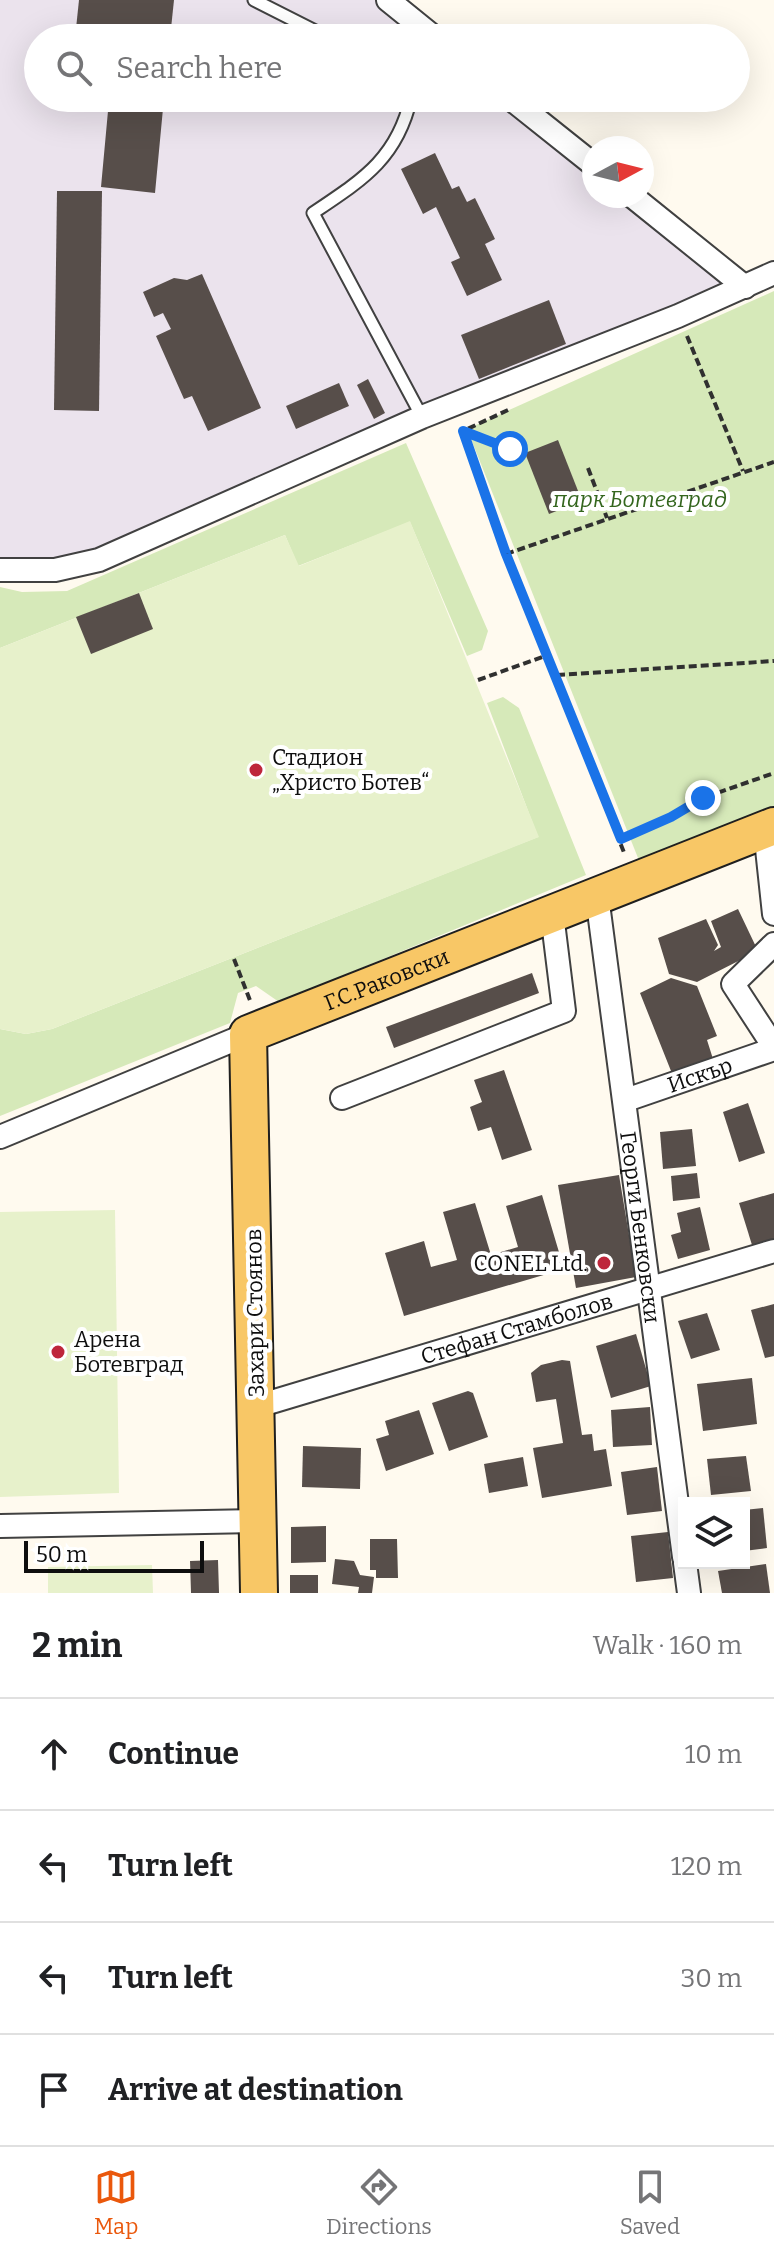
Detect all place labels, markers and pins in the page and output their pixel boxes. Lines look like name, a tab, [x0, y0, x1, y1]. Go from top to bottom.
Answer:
place label: Стадион „Христо Ботев“	[272, 744, 429, 796]
marker: Стадион „Христо Ботев“	[247, 761, 265, 779]
place label: CONEL Ltd.	[473, 1250, 588, 1277]
marker: CONEL Ltd.	[595, 1254, 613, 1272]
place label: Арена Ботевград	[74, 1326, 184, 1378]
marker: Арена Ботевград	[49, 1343, 67, 1361]

